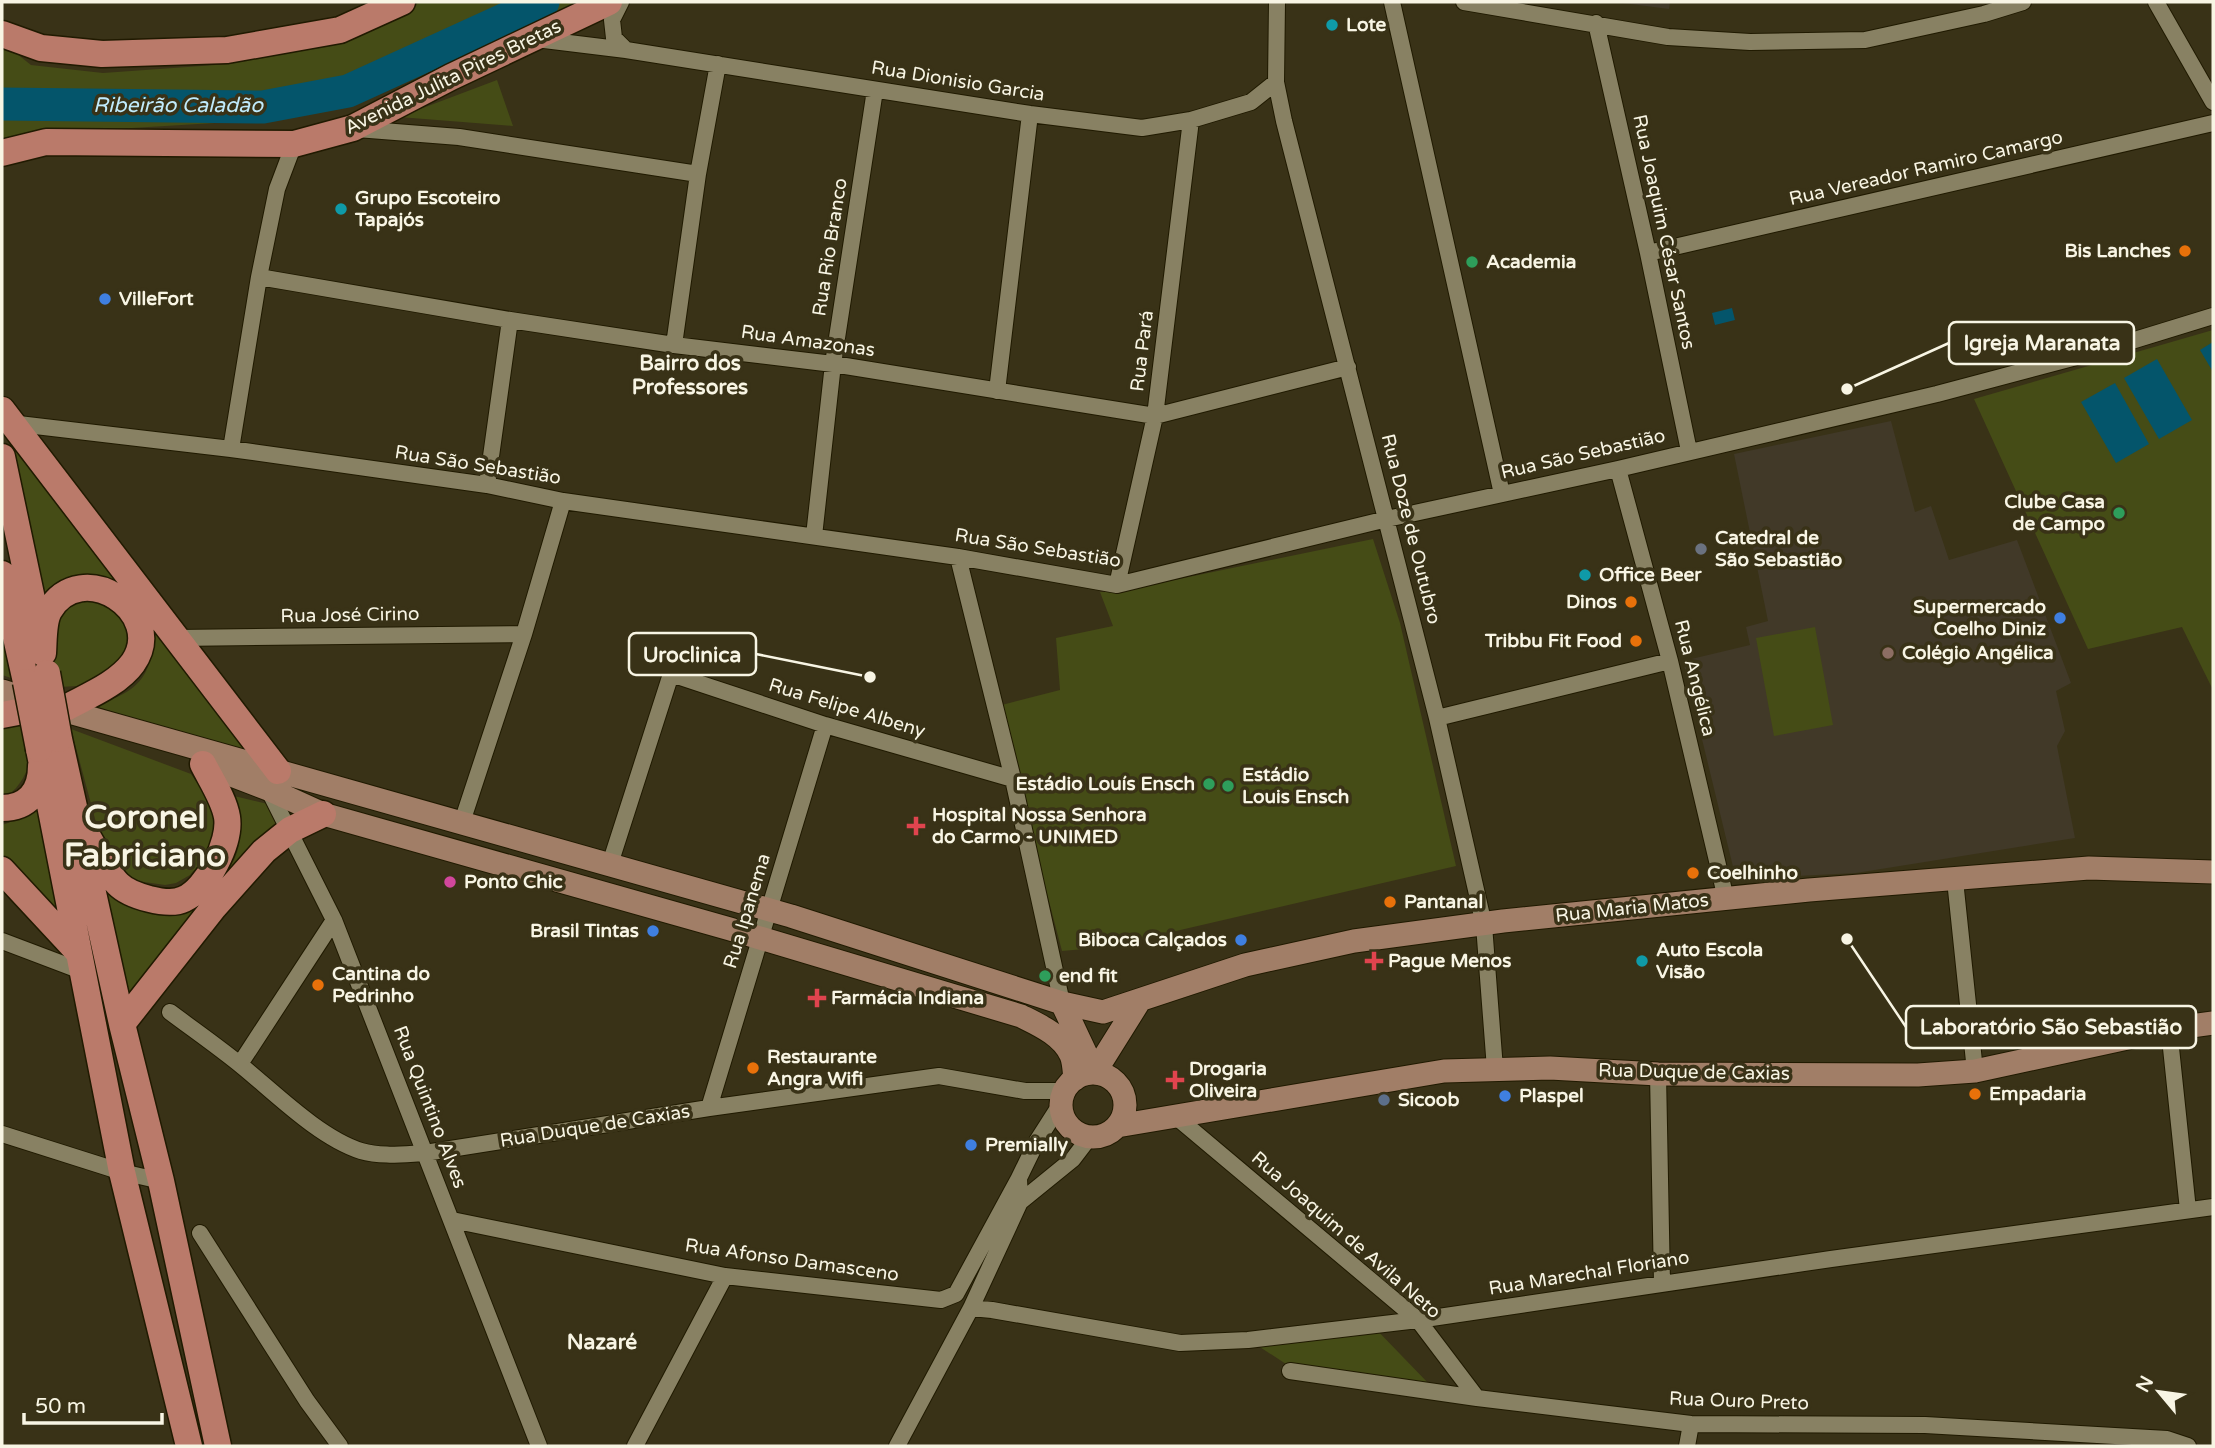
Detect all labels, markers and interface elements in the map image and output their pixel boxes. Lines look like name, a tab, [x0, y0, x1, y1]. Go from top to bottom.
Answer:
place label: Lote	[1346, 14, 1387, 36]
street label: Avenida Julita Pires Bretas	[341, 15, 565, 139]
marker: Lote	[1324, 17, 1340, 33]
street label: Rua Dionisio Garcia	[870, 56, 1046, 106]
water label: Ribeirão Caladão	[93, 93, 264, 118]
street label: Rua Joaquim César Santos	[1628, 112, 1700, 352]
street label: Rua Vereador Ramiro Camargo	[1787, 126, 2065, 210]
street label: Rua Rio Branco	[808, 176, 852, 318]
place label: Grupo Escoteiro Tapajós	[354, 187, 501, 232]
marker: Grupo Escoteiro Tapajós	[333, 201, 349, 217]
place label: Bis Lanches	[2064, 240, 2171, 262]
marker: Bis Lanches	[2177, 243, 2193, 259]
place label: Academia	[1486, 251, 1576, 273]
marker: Academia	[1464, 254, 1480, 270]
place label: VilleFort	[119, 288, 194, 310]
marker: VilleFort	[97, 291, 113, 307]
street label: Rua Pará	[1126, 309, 1158, 393]
street label: Rua Amazonas	[739, 321, 877, 361]
callout: Igreja Maranata	[1949, 322, 2134, 364]
text: Igreja Maranata	[1963, 331, 2121, 356]
district label: Bairro dos Professores	[632, 351, 748, 400]
street label: Rua São Sebastião	[1499, 424, 1667, 484]
street label: Rua Doze de Outubro	[1377, 432, 1445, 626]
street label: Rua São Sebastião	[393, 441, 563, 489]
place label: Clube Casa de Campo	[2004, 491, 2105, 536]
marker: Clube Casa de Campo	[2111, 505, 2127, 521]
street label: Rua São Sebastião	[953, 524, 1123, 572]
place label: Catedral de São Sebastião	[1715, 527, 1842, 571]
marker: Catedral de São Sebastião	[1693, 541, 1709, 557]
place label: Office Beer	[1599, 564, 1702, 586]
marker: Office Beer	[1577, 567, 1593, 583]
place label: Dinos	[1566, 591, 1617, 613]
marker: Dinos	[1623, 594, 1639, 610]
place label: Supermercado Coelho Diniz	[1913, 596, 2047, 640]
street label: Rua José Cirino	[280, 603, 420, 627]
marker: Supermercado Coelho Diniz	[2052, 610, 2068, 626]
street label: Rua Angélica	[1670, 617, 1720, 739]
place label: Tribbu Fit Food	[1484, 630, 1622, 652]
callout: Uroclinica	[629, 633, 756, 675]
marker: Tribbu Fit Food	[1628, 633, 1644, 649]
place label: Colégio Angélica	[1902, 642, 2054, 665]
text: Uroclinica	[643, 643, 741, 668]
marker: Colégio Angélica	[1880, 645, 1896, 661]
street label: Rua Felipe Albeny	[766, 674, 928, 742]
place label: Estádio Louis Ensch	[1242, 764, 1349, 808]
place label: Estádio Louís Ensch	[1016, 773, 1195, 795]
marker: Estádio Louís Ensch	[1201, 776, 1217, 792]
marker: Estádio Louis Ensch	[1220, 778, 1236, 794]
district label: Coronel Fabriciano	[64, 798, 226, 875]
place label: Hospital Nossa Senhora do Carmo - UNIMED	[932, 804, 1147, 848]
marker: Hospital Nossa Senhora do Carmo - UNIMED	[906, 816, 926, 836]
street label: Rua Ipanema	[719, 851, 775, 971]
place label: Coelhinho	[1707, 862, 1798, 884]
marker: Coelhinho	[1685, 865, 1701, 881]
place label: Ponto Chic	[464, 871, 563, 893]
marker: Ponto Chic	[442, 874, 458, 890]
street label: Rua Maria Matos	[1554, 889, 1710, 927]
place label: Pantanal	[1404, 891, 1483, 913]
marker: Pantanal	[1382, 894, 1398, 910]
place label: Brasil Tintas	[530, 920, 639, 942]
marker: Brasil Tintas	[645, 923, 661, 939]
place label: Biboca Calçados	[1078, 929, 1227, 952]
marker: Biboca Calçados	[1233, 932, 1249, 948]
place label: Auto Escola Visão	[1656, 939, 1763, 983]
place label: Pague Menos	[1388, 950, 1511, 973]
marker: Pague Menos	[1366, 953, 1382, 969]
marker: Auto Escola Visão	[1634, 953, 1650, 969]
place label: Cantina do Pedrinho	[332, 963, 430, 1007]
place label: end fit	[1059, 965, 1118, 987]
marker: end fit	[1037, 968, 1053, 984]
marker: Cantina do Pedrinho	[310, 977, 326, 993]
place label: Farmácia Indiana	[831, 987, 984, 1009]
marker: Farmácia Indiana	[809, 990, 825, 1006]
callout: Laboratório São Sebastião	[1906, 1006, 2196, 1048]
text: Laboratório São Sebastião	[1920, 1015, 2182, 1040]
street label: Rua Quintino Alves	[389, 1023, 471, 1191]
place label: Restaurante Angra Wifi	[767, 1046, 877, 1091]
place label: Drogaria Oliveira	[1189, 1058, 1267, 1102]
street label: Rua Duque de Caxias	[1598, 1059, 1790, 1085]
marker: Restaurante Angra Wifi	[745, 1060, 761, 1076]
marker: Drogaria Oliveira	[1167, 1072, 1183, 1088]
place label: Empadaria	[1989, 1083, 2086, 1106]
place label: Plaspel	[1519, 1085, 1584, 1108]
marker: Empadaria	[1967, 1086, 1983, 1102]
marker: Plaspel	[1497, 1088, 1513, 1104]
place label: Sicoob	[1398, 1089, 1459, 1111]
marker: Sicoob	[1376, 1092, 1392, 1108]
street label: Rua Duque de Caxias	[498, 1100, 692, 1152]
place label: Premially	[985, 1134, 1069, 1157]
marker: Premially	[963, 1137, 979, 1153]
street label: Rua Joaquim de Avila Neto	[1247, 1147, 1445, 1323]
street label: Rua Afonso Damasceno	[684, 1234, 900, 1286]
street label: Rua Marechal Floriano	[1487, 1246, 1691, 1300]
district label: Nazaré	[567, 1330, 637, 1355]
north arrow	[2124, 1357, 2194, 1427]
text: N	[2132, 1372, 2158, 1396]
scale bar	[24, 1382, 163, 1426]
street label: Rua Ouro Preto	[1669, 1388, 1809, 1414]
text: 50 m	[35, 1394, 86, 1419]

